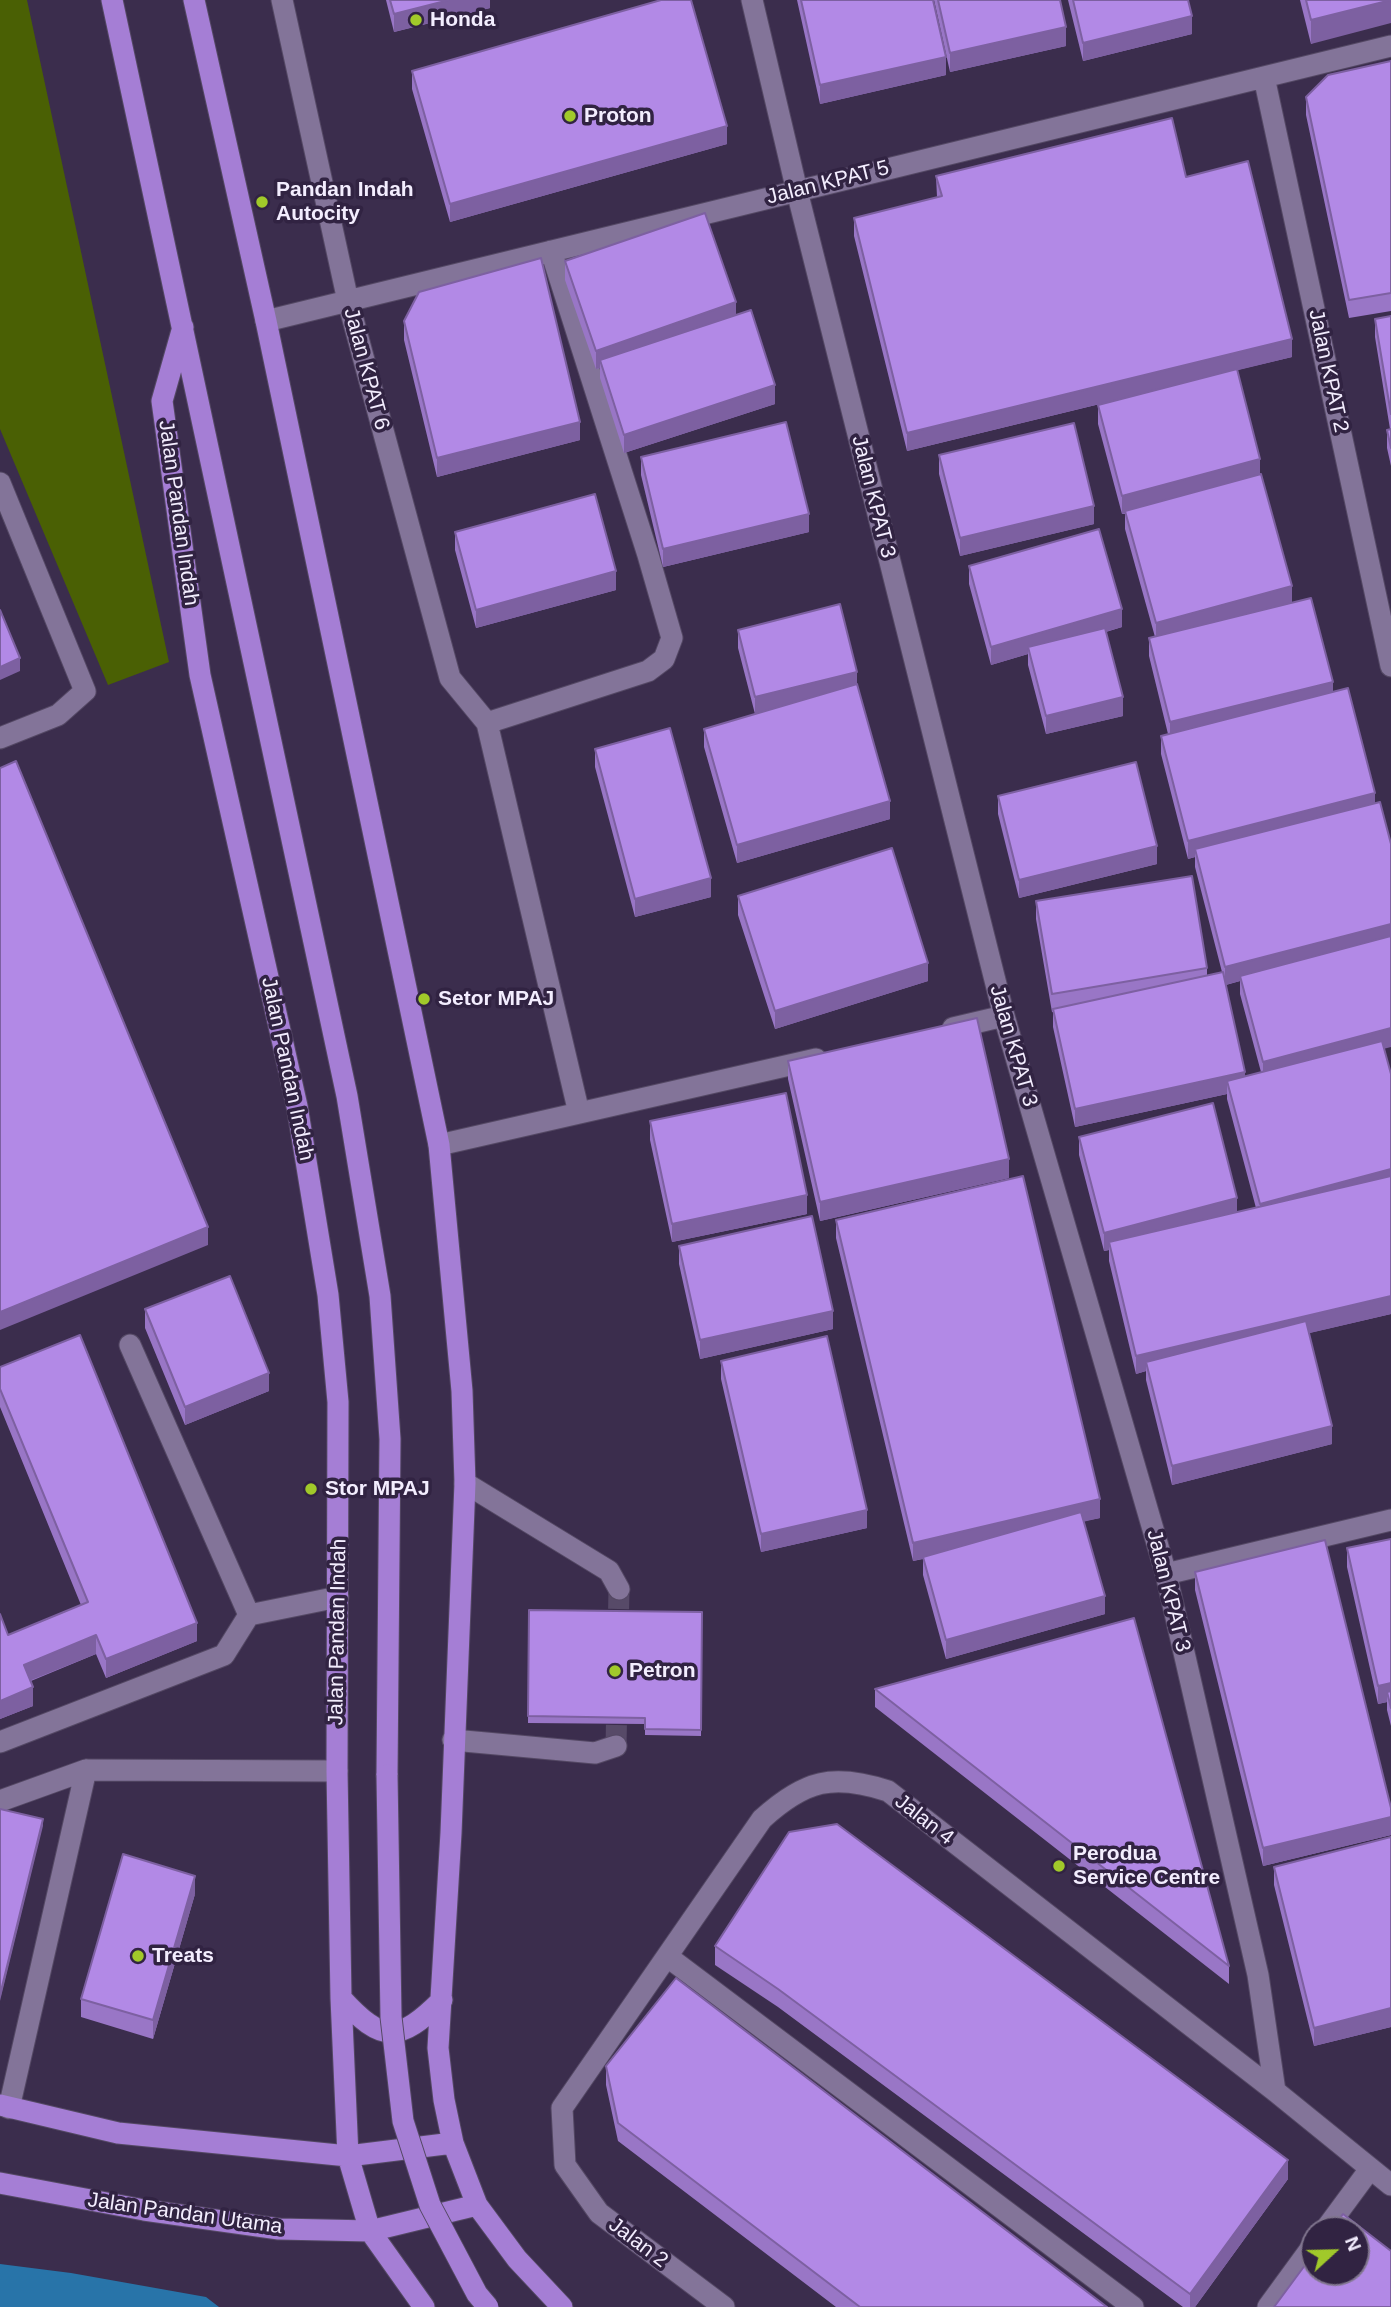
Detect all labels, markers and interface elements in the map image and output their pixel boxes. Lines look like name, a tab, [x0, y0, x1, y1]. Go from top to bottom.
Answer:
place label: Honda	[430, 7, 495, 33]
marker: Honda	[408, 12, 424, 28]
place label: Proton	[584, 103, 652, 129]
marker: Proton	[562, 108, 578, 124]
street label: Jalan KPAT 5	[764, 156, 892, 210]
place label: Pandan Indah Autocity	[276, 177, 414, 227]
marker: Pandan Indah Autocity	[254, 194, 270, 210]
street label: Jalan KPAT 6	[338, 305, 394, 433]
street label: Jalan KPAT 2	[1303, 307, 1353, 435]
street label: Jalan Pandan Indah	[153, 419, 203, 607]
street label: Jalan KPAT 3	[846, 433, 900, 561]
street label: Jalan Pandan Indah	[255, 975, 319, 1163]
street label: Jalan KPAT 3	[984, 982, 1042, 1110]
place label: Setor MPAJ	[438, 986, 554, 1012]
marker: Setor MPAJ	[416, 991, 432, 1007]
place label: Stor MPAJ	[325, 1476, 430, 1502]
marker: Stor MPAJ	[303, 1481, 319, 1497]
street label: Jalan KPAT 3	[1141, 1527, 1195, 1655]
street label: Jalan Pandan Indah	[324, 1538, 352, 1726]
place label: Petron	[629, 1658, 696, 1684]
marker: Petron	[607, 1663, 623, 1679]
street label: Jalan 4	[890, 1789, 958, 1851]
place label: Perodua Service Centre	[1073, 1841, 1220, 1891]
marker: Perodua Service Centre	[1051, 1858, 1067, 1874]
place label: Treats	[152, 1943, 214, 1969]
marker: Treats	[130, 1948, 146, 1964]
street label: Jalan Pandan Utama	[86, 2188, 284, 2240]
street label: Jalan 2	[603, 2213, 673, 2273]
north arrow	[1300, 2216, 1370, 2286]
text: N	[1341, 2233, 1365, 2254]

